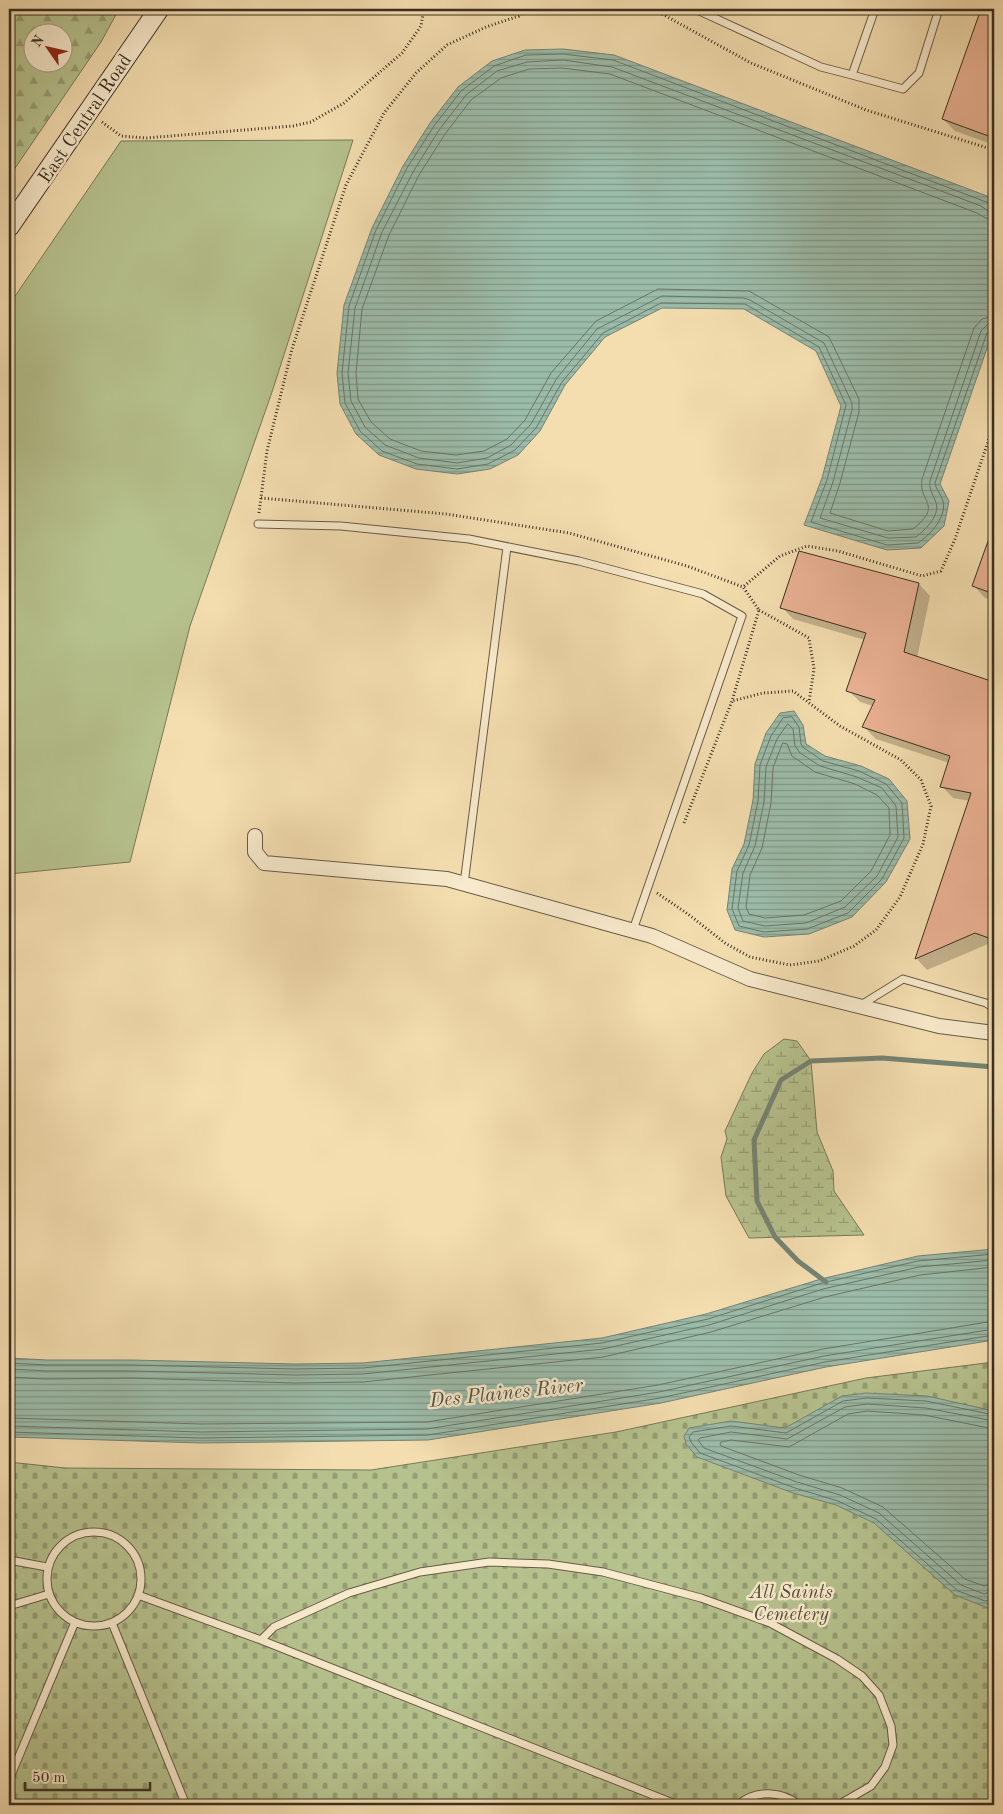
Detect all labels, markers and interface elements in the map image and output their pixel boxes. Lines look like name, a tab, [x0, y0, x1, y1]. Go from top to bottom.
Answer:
north arrow	[22, 22, 72, 72]
text: N	[29, 33, 47, 50]
street label: East Central Road	[36, 51, 136, 187]
water label: Des Plaines River	[427, 1376, 584, 1412]
park label: All Saints Cemetery	[748, 1584, 833, 1625]
scale bar	[25, 1759, 150, 1791]
text: 50 m	[32, 1771, 66, 1786]

